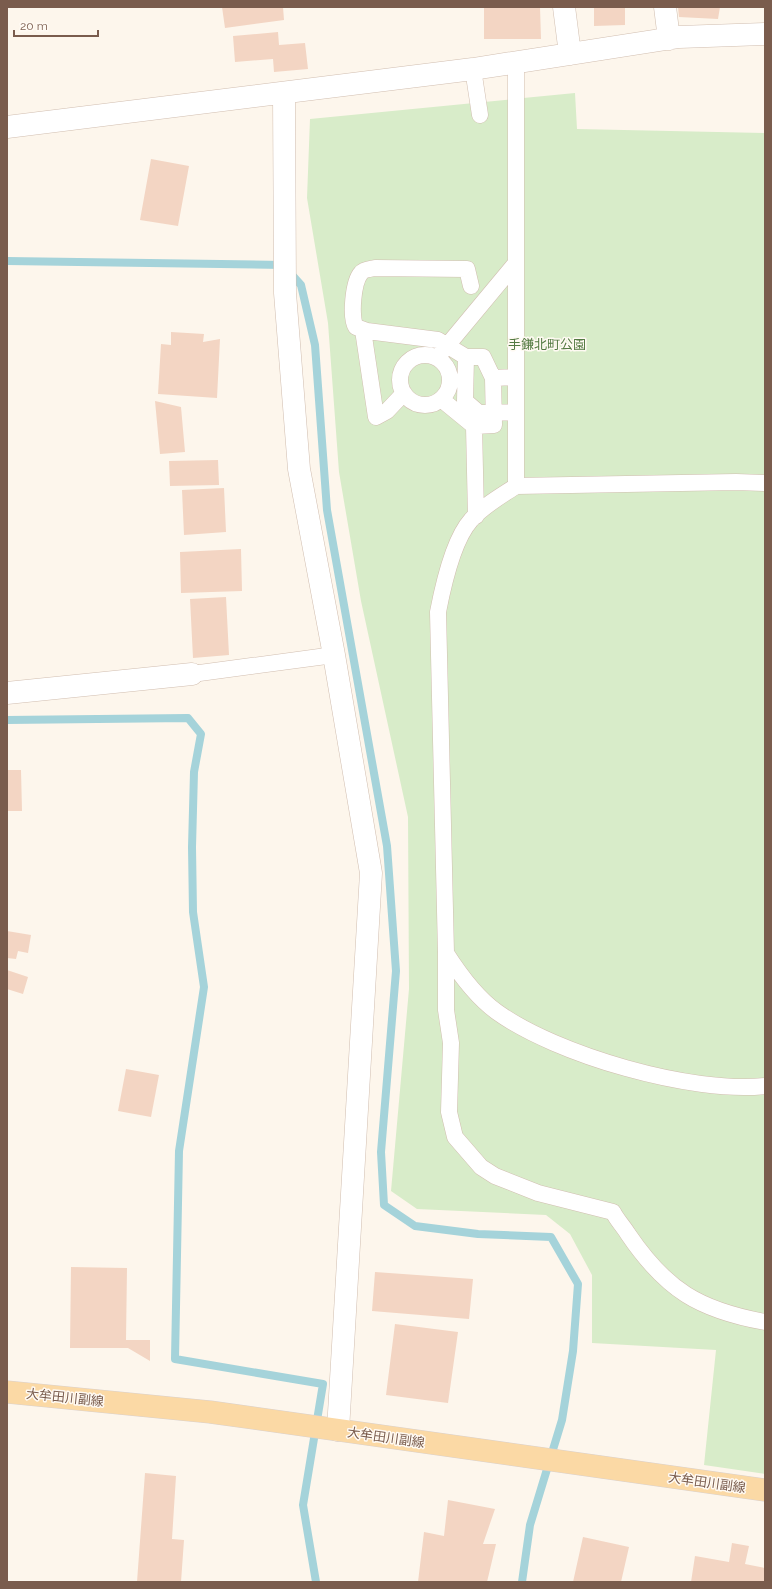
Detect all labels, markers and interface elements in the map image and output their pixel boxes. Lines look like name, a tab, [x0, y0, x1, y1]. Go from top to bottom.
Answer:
scale bar	[14, 12, 98, 38]
text: 20 m	[20, 19, 48, 33]
park label: 手鎌北町公園	[508, 337, 586, 352]
street label: 大牟田川副線	[25, 1386, 105, 1409]
street label: 大牟田川副線	[346, 1425, 426, 1450]
street label: 大牟田川副線	[667, 1470, 747, 1495]

